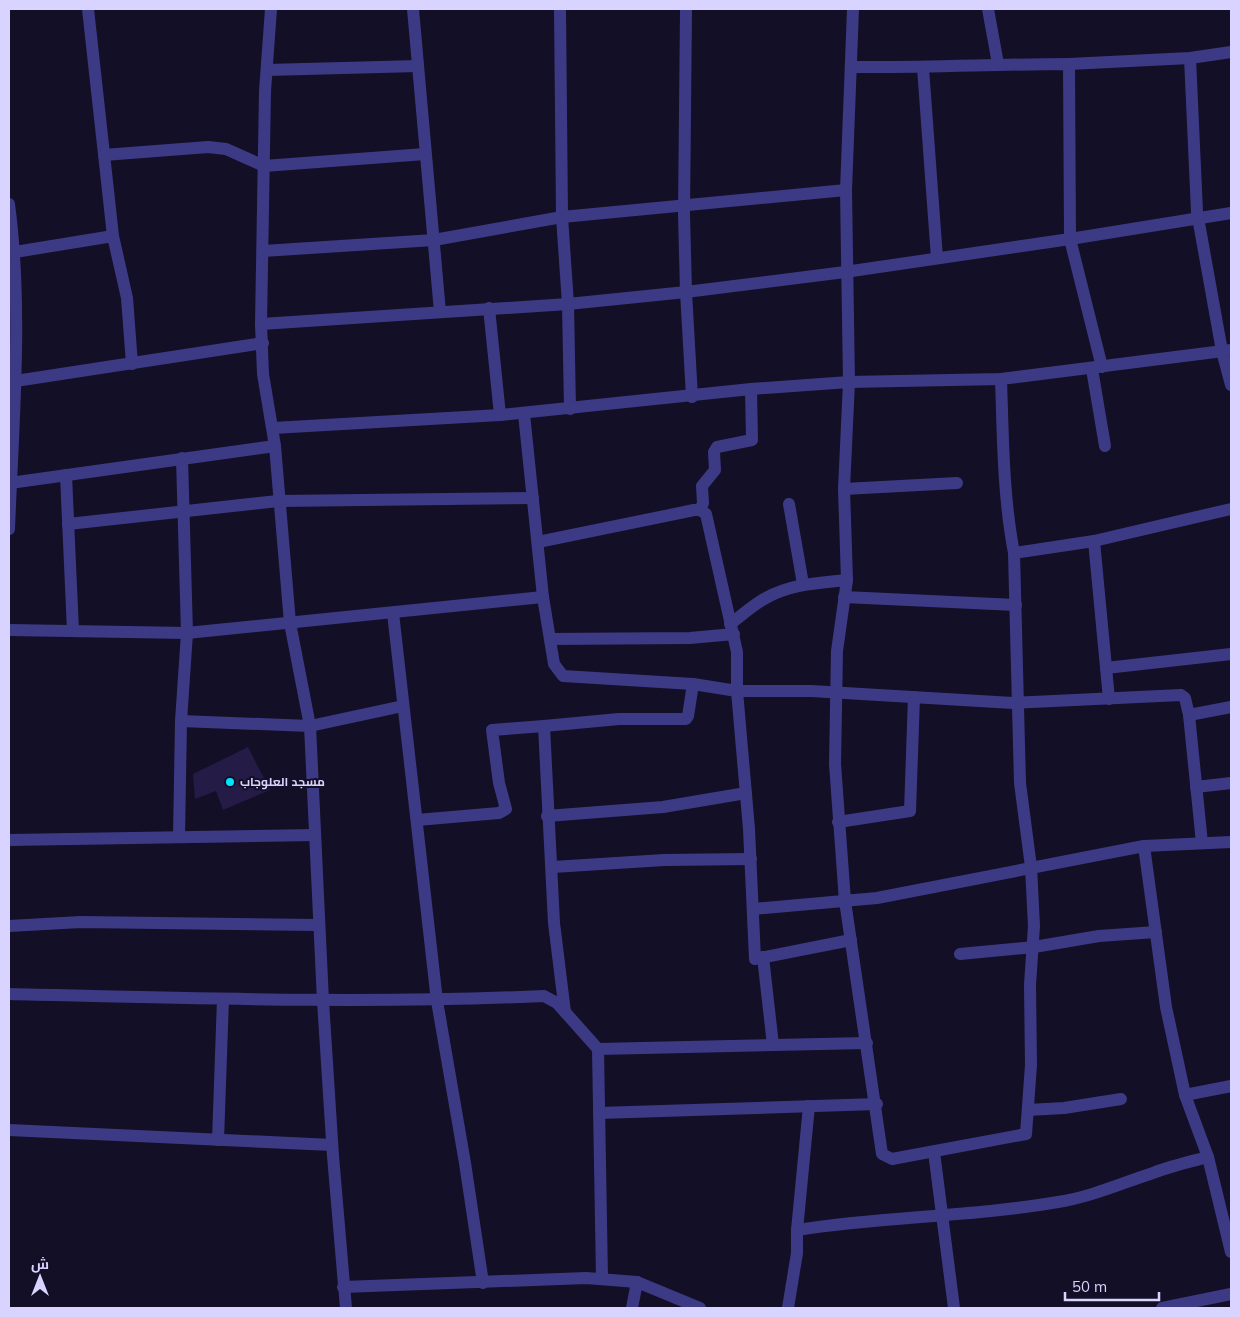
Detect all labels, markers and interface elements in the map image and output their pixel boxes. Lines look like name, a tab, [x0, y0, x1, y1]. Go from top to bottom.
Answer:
place label: مسجد العلوجاب	[240, 774, 325, 790]
marker: مسجد العلوجاب	[224, 776, 236, 788]
north arrow	[15, 1252, 65, 1302]
text: ش	[31, 1255, 49, 1273]
scale bar	[1065, 1270, 1159, 1302]
text: 50 m	[1072, 1277, 1107, 1296]

